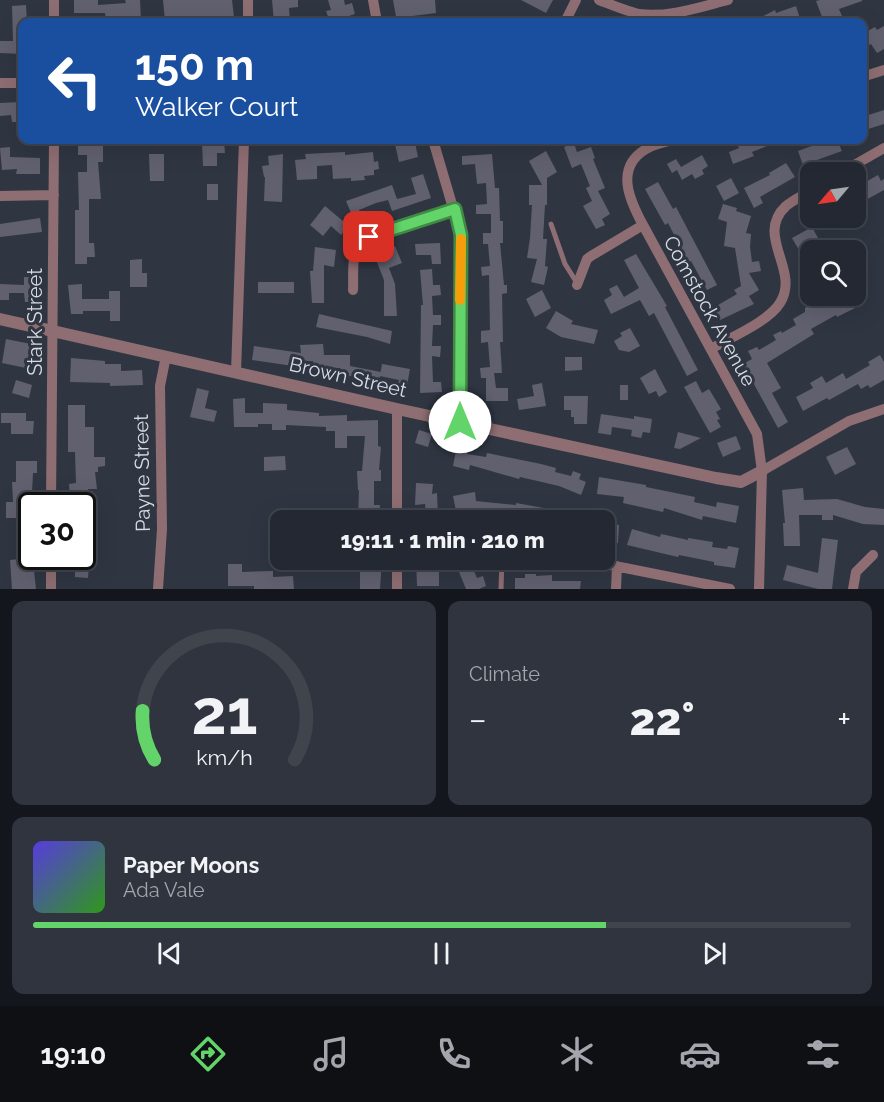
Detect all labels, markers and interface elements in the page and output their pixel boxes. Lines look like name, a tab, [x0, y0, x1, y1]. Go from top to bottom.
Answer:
text: 150 m	[135, 41, 254, 90]
icon: left	[36, 42, 114, 120]
text: Walker Court	[135, 91, 298, 122]
north arrow	[800, 162, 866, 228]
map controls	[800, 162, 866, 306]
pin	[343, 211, 394, 262]
icon: arrive	[352, 220, 385, 253]
street label: Comstock Avenue	[659, 232, 761, 391]
button: search	[800, 240, 866, 306]
street label: Stark Street	[23, 268, 47, 376]
street label: Brown Street	[287, 352, 409, 402]
position arrow	[428, 390, 492, 454]
street label: Payne Street	[129, 414, 155, 532]
speed limit sign: 30	[18, 492, 96, 570]
text: 19:11 · 1 min · 210 m	[340, 527, 545, 553]
text: Climate	[469, 662, 540, 686]
text: 21	[191, 675, 257, 749]
text: 22°	[629, 693, 695, 746]
text: −	[469, 700, 487, 739]
text: +	[837, 700, 851, 739]
text: km/h	[196, 745, 252, 770]
text: Paper Moons	[123, 852, 259, 878]
text: Ada Vale	[123, 878, 205, 902]
icon: previous	[153, 937, 186, 970]
icon: pause	[425, 937, 458, 970]
icon: next	[698, 937, 731, 970]
icon: directions	[187, 1033, 229, 1075]
icon: music	[310, 1033, 352, 1075]
icon: phone	[433, 1033, 475, 1075]
icon: climate	[556, 1033, 598, 1075]
icon: car	[679, 1033, 721, 1075]
icon: filters	[802, 1033, 844, 1075]
text: 19:10	[40, 1039, 106, 1070]

